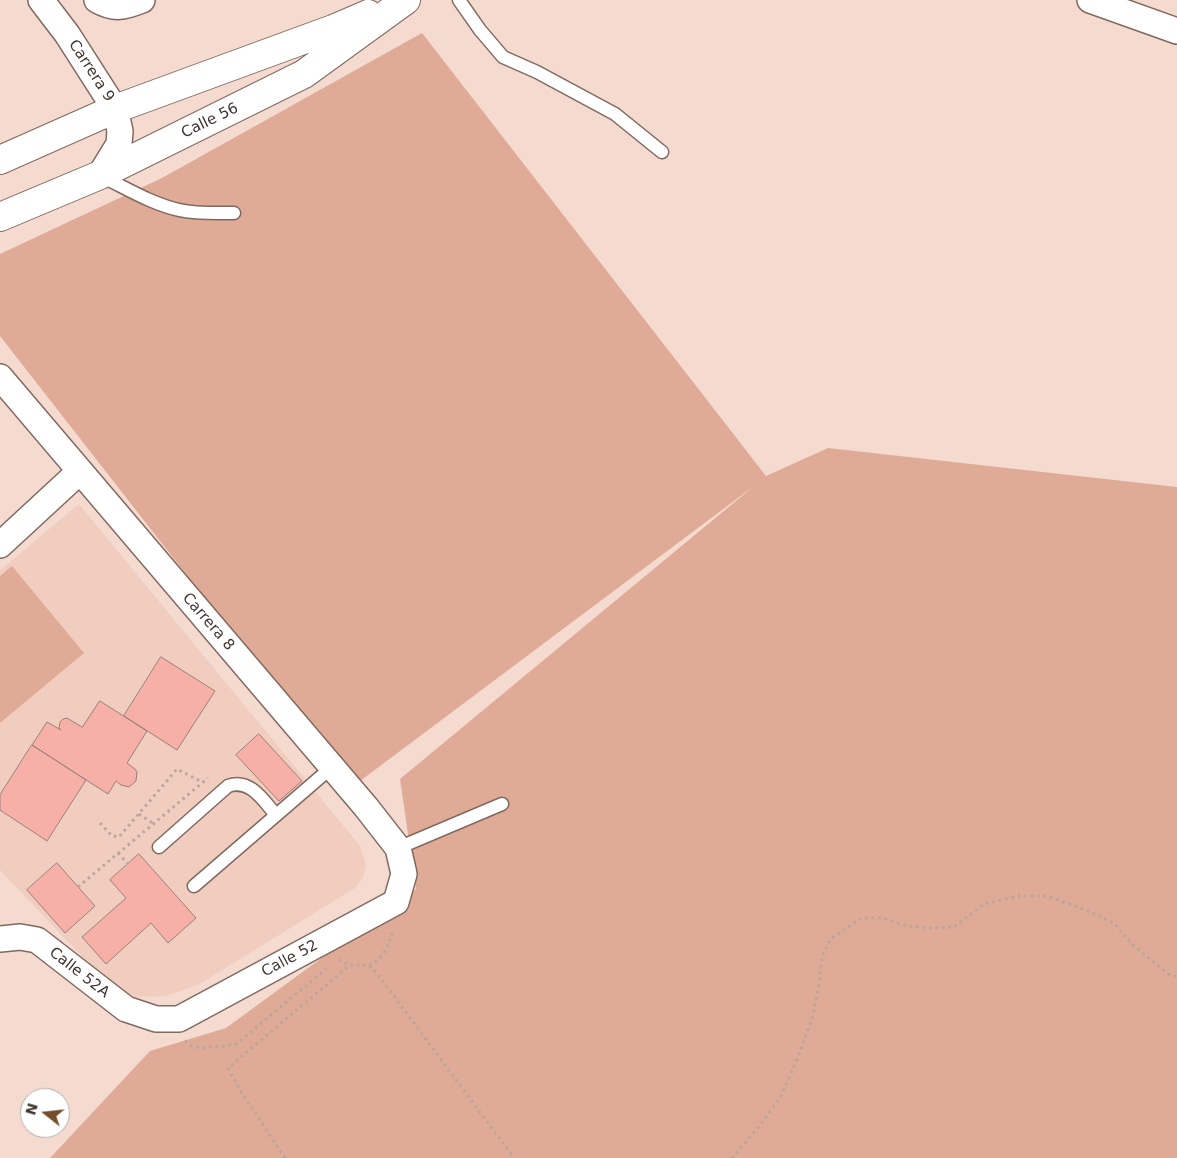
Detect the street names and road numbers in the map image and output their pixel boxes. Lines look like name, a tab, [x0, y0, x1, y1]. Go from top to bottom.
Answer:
street label: Carrera 9	[64, 37, 118, 105]
street label: Calle 56	[179, 100, 241, 142]
street label: Carrera 8	[178, 590, 238, 654]
street label: Calle 52	[259, 937, 321, 981]
street label: Calle 52A	[45, 944, 113, 1002]

